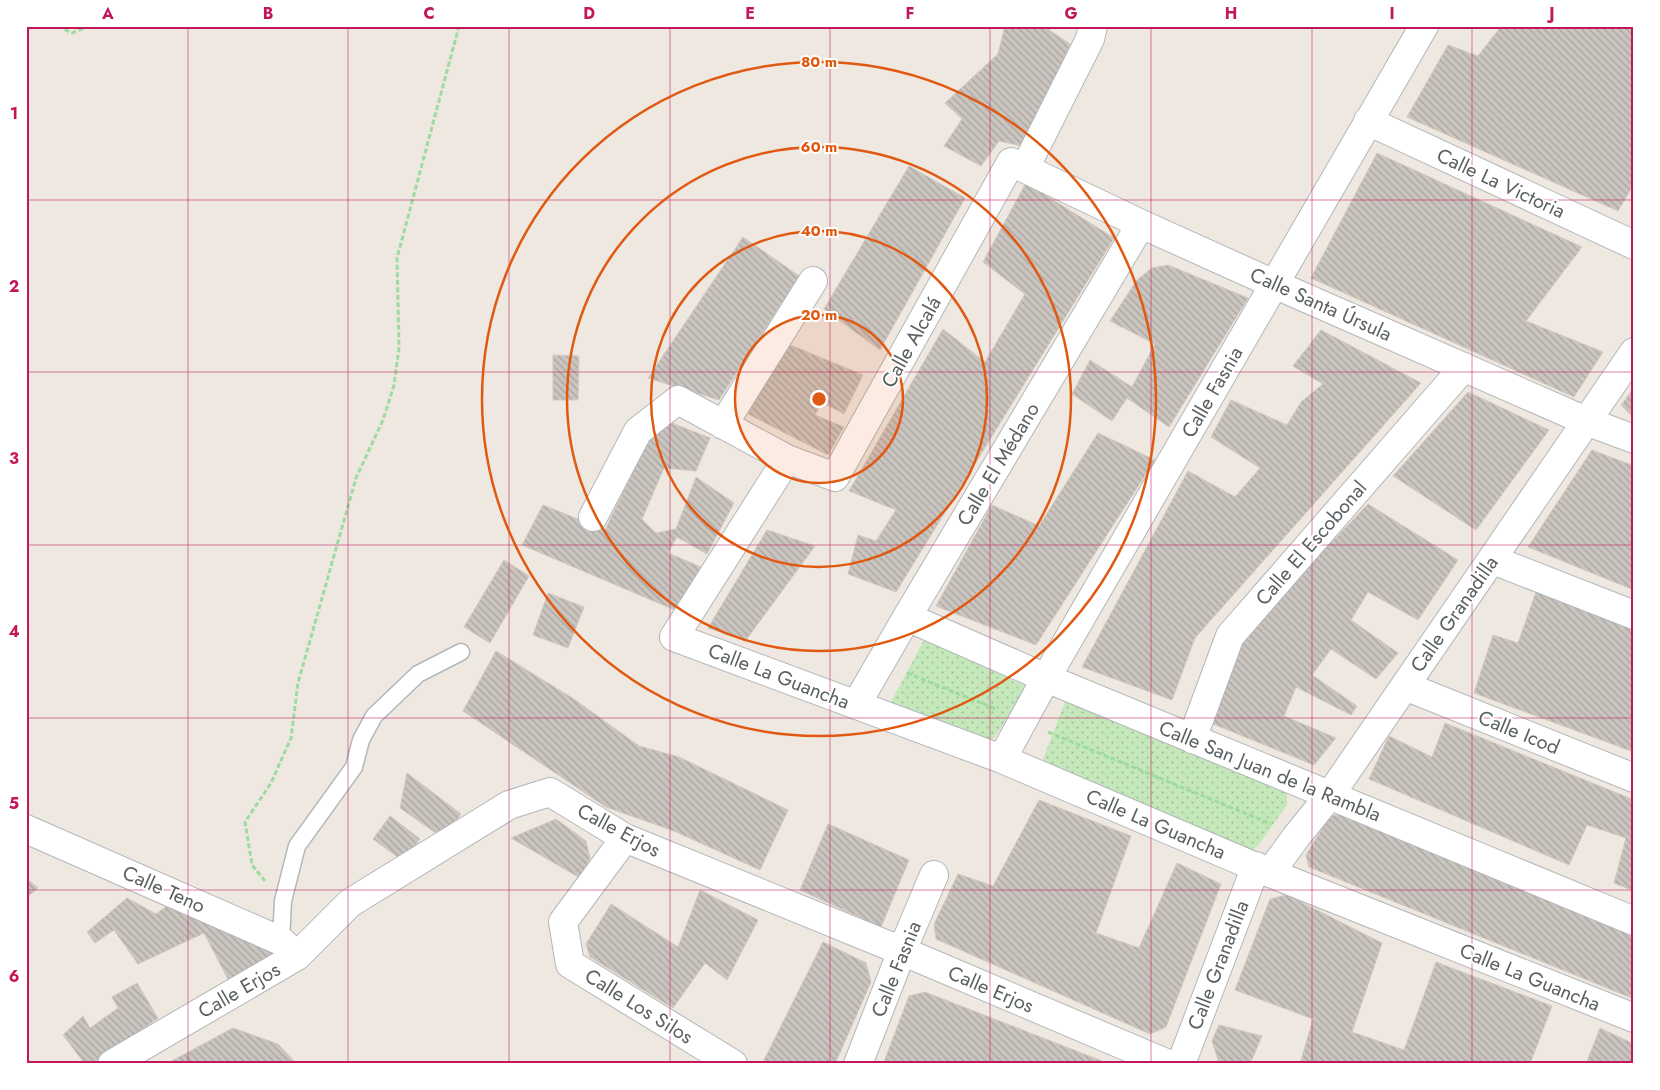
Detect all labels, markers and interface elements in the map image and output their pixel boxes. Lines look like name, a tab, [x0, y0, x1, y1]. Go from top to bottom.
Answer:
text: A	[101, 2, 114, 25]
text: B	[263, 2, 273, 25]
text: C	[423, 2, 435, 25]
text: D	[583, 2, 595, 25]
text: E	[745, 2, 755, 25]
text: F	[906, 2, 914, 25]
text: G	[1064, 2, 1078, 25]
text: H	[1225, 2, 1237, 25]
text: I	[1389, 2, 1395, 25]
text: J	[1546, 2, 1555, 25]
text: 80 m	[801, 51, 837, 73]
text: 1	[10, 102, 18, 125]
text: 60 m	[801, 136, 837, 158]
street label: Calle La Victoria	[1432, 141, 1570, 226]
text: 40 m	[800, 220, 838, 242]
street label: Calle Santa Úrsula	[1245, 260, 1396, 349]
text: 2	[9, 275, 19, 298]
street label: Calle Alcalá	[874, 291, 948, 393]
text: 20 m	[801, 304, 837, 326]
street label: Calle Fasnia	[1175, 341, 1250, 443]
centre of rings	[810, 390, 828, 408]
street label: Calle El Médano	[950, 397, 1047, 531]
text: 3	[9, 447, 19, 470]
street label: Calle El Escobonal	[1249, 475, 1374, 612]
street label: Calle Granadilla	[1403, 550, 1505, 678]
text: 4	[8, 620, 20, 643]
street label: Calle La Guancha	[704, 636, 854, 717]
street label: Calle Icod	[1474, 703, 1564, 762]
street label: Calle San Juan de la Rambla	[1154, 714, 1385, 829]
street label: Calle La Guancha	[1081, 782, 1230, 867]
text: 5	[9, 792, 19, 815]
street label: Calle Erjos	[572, 796, 666, 865]
street label: Calle Teno	[118, 858, 210, 921]
street label: Calle Granadilla	[1180, 896, 1256, 1034]
street label: Calle Fasnia	[864, 917, 929, 1022]
street label: Calle La Guancha	[1455, 936, 1604, 1019]
street label: Calle Erjos	[193, 955, 286, 1026]
street label: Calle Erjos	[943, 958, 1038, 1021]
street label: Calle Los Silos	[579, 962, 698, 1051]
text: 6	[9, 965, 19, 988]

